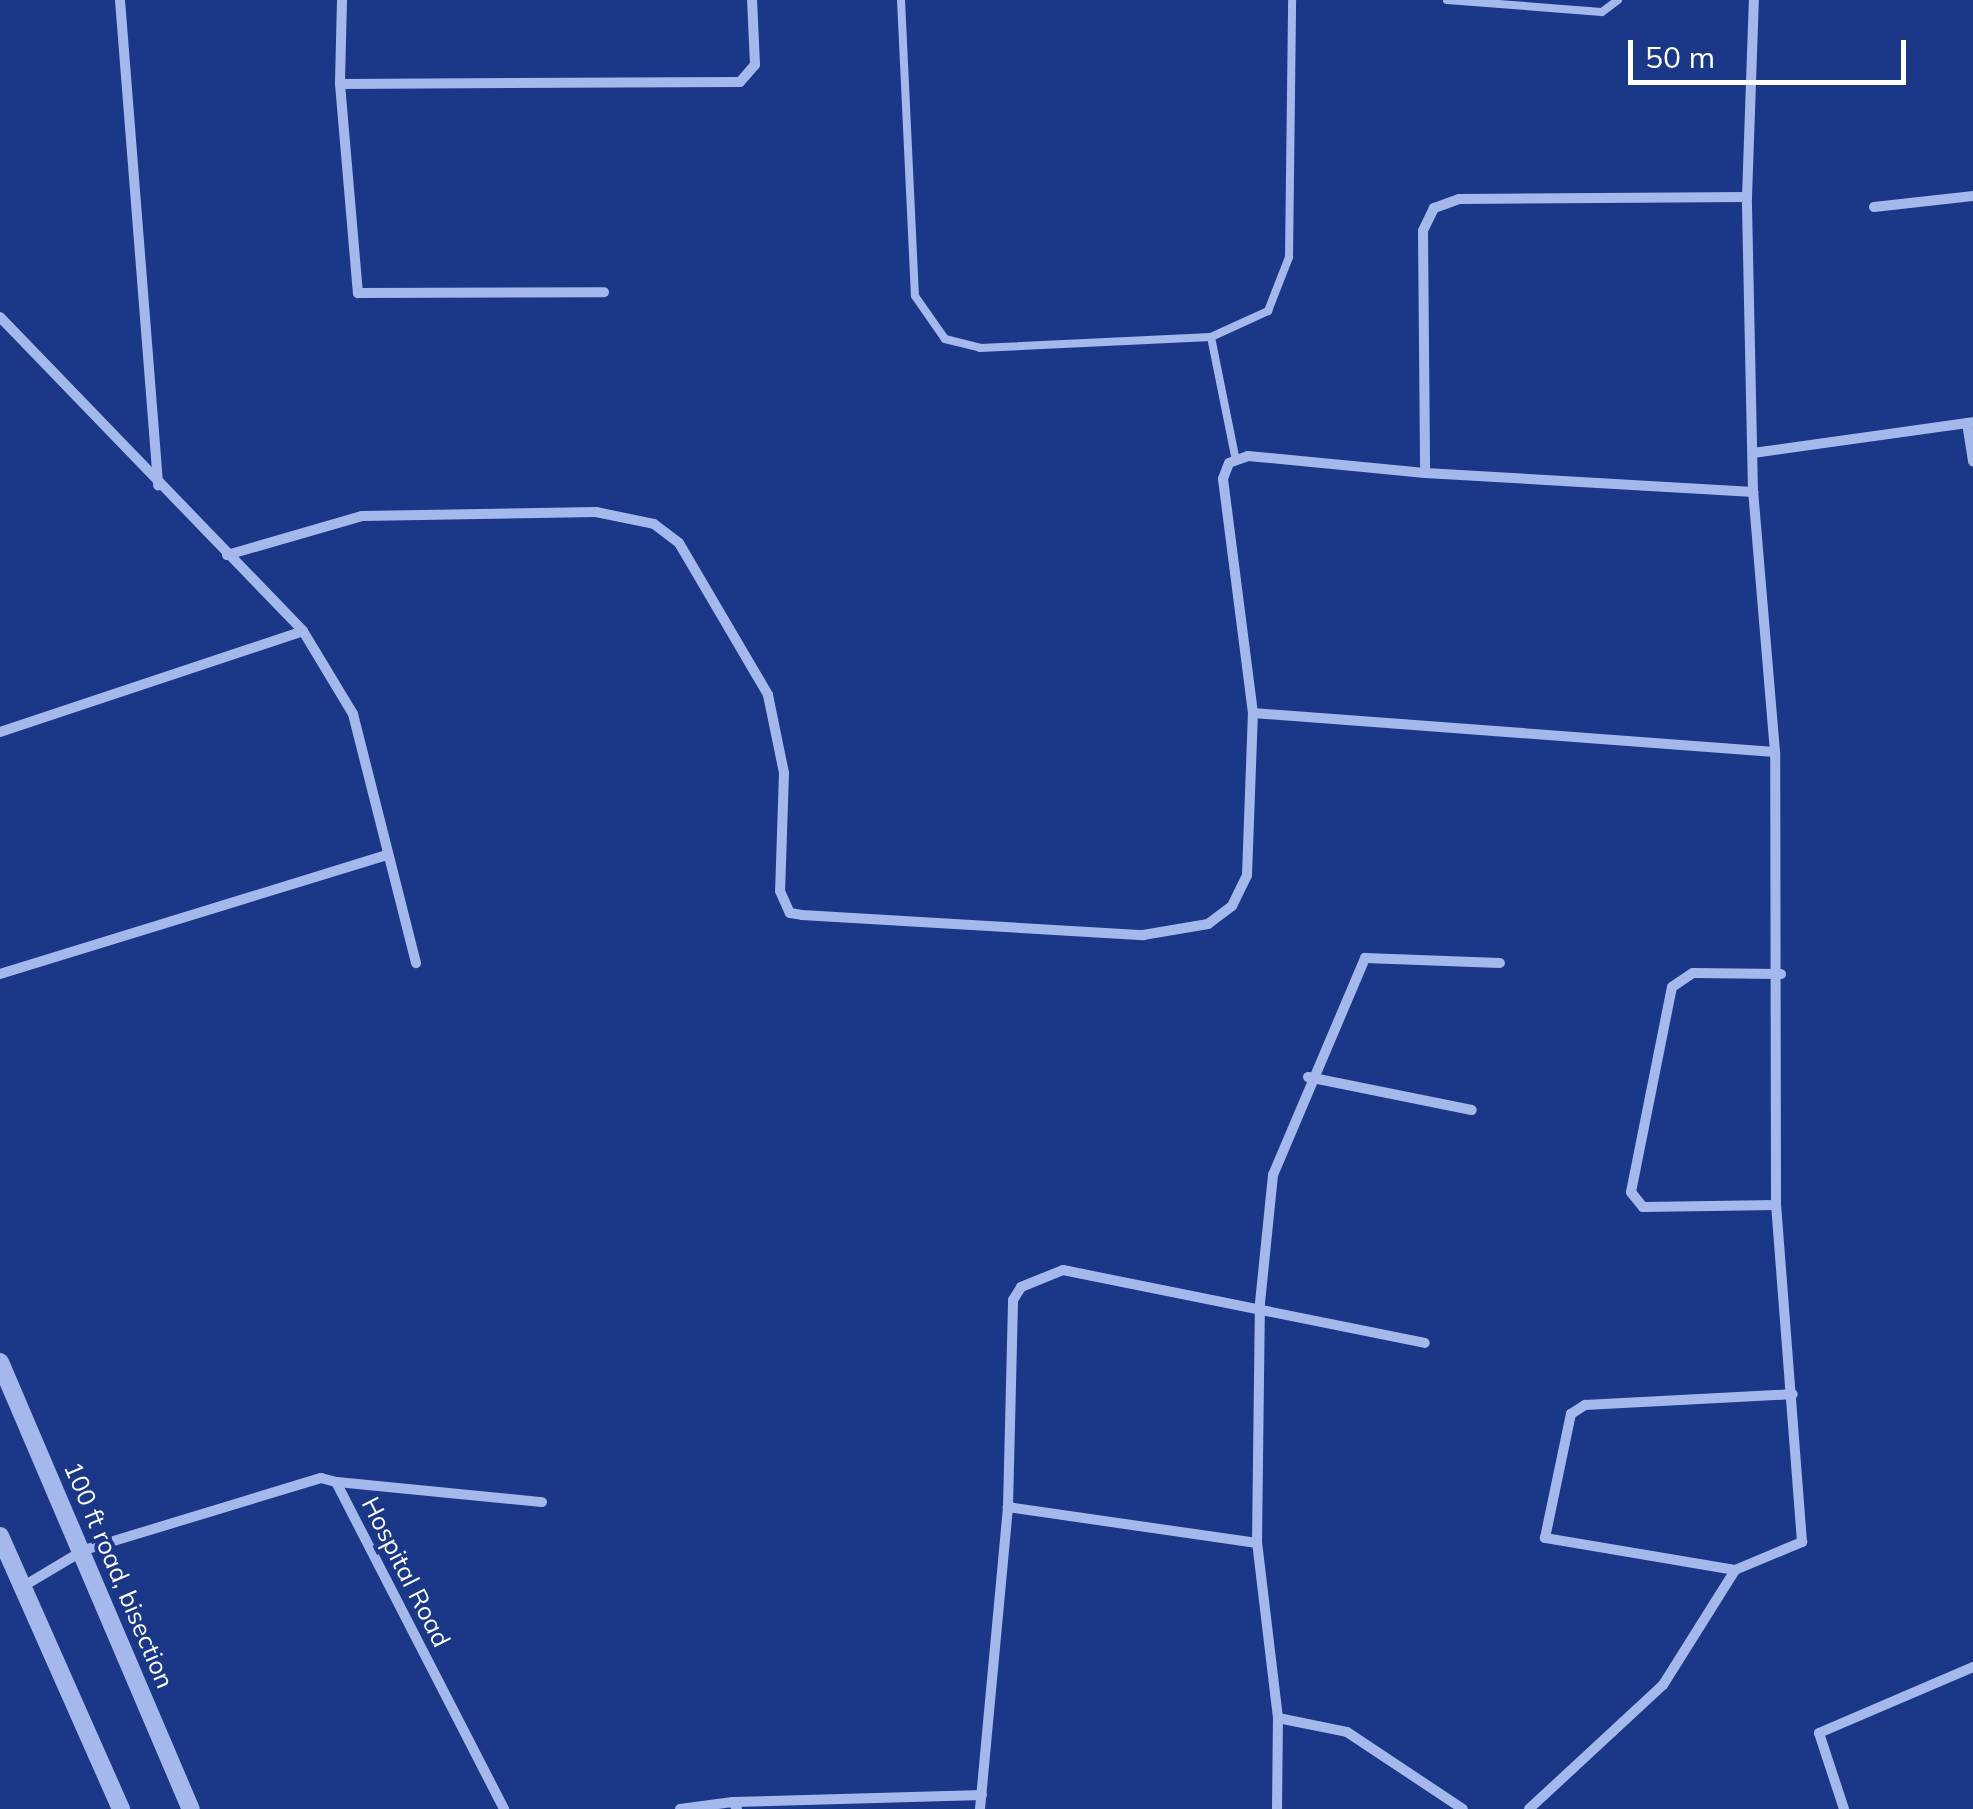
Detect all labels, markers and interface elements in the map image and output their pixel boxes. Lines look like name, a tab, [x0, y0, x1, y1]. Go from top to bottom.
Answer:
scale bar	[1633, 20, 1910, 82]
text: 50 m	[1645, 38, 1715, 76]
street label: 100 ft road, bisection	[58, 1457, 180, 1693]
street label: Hospital Road	[355, 1492, 457, 1652]

